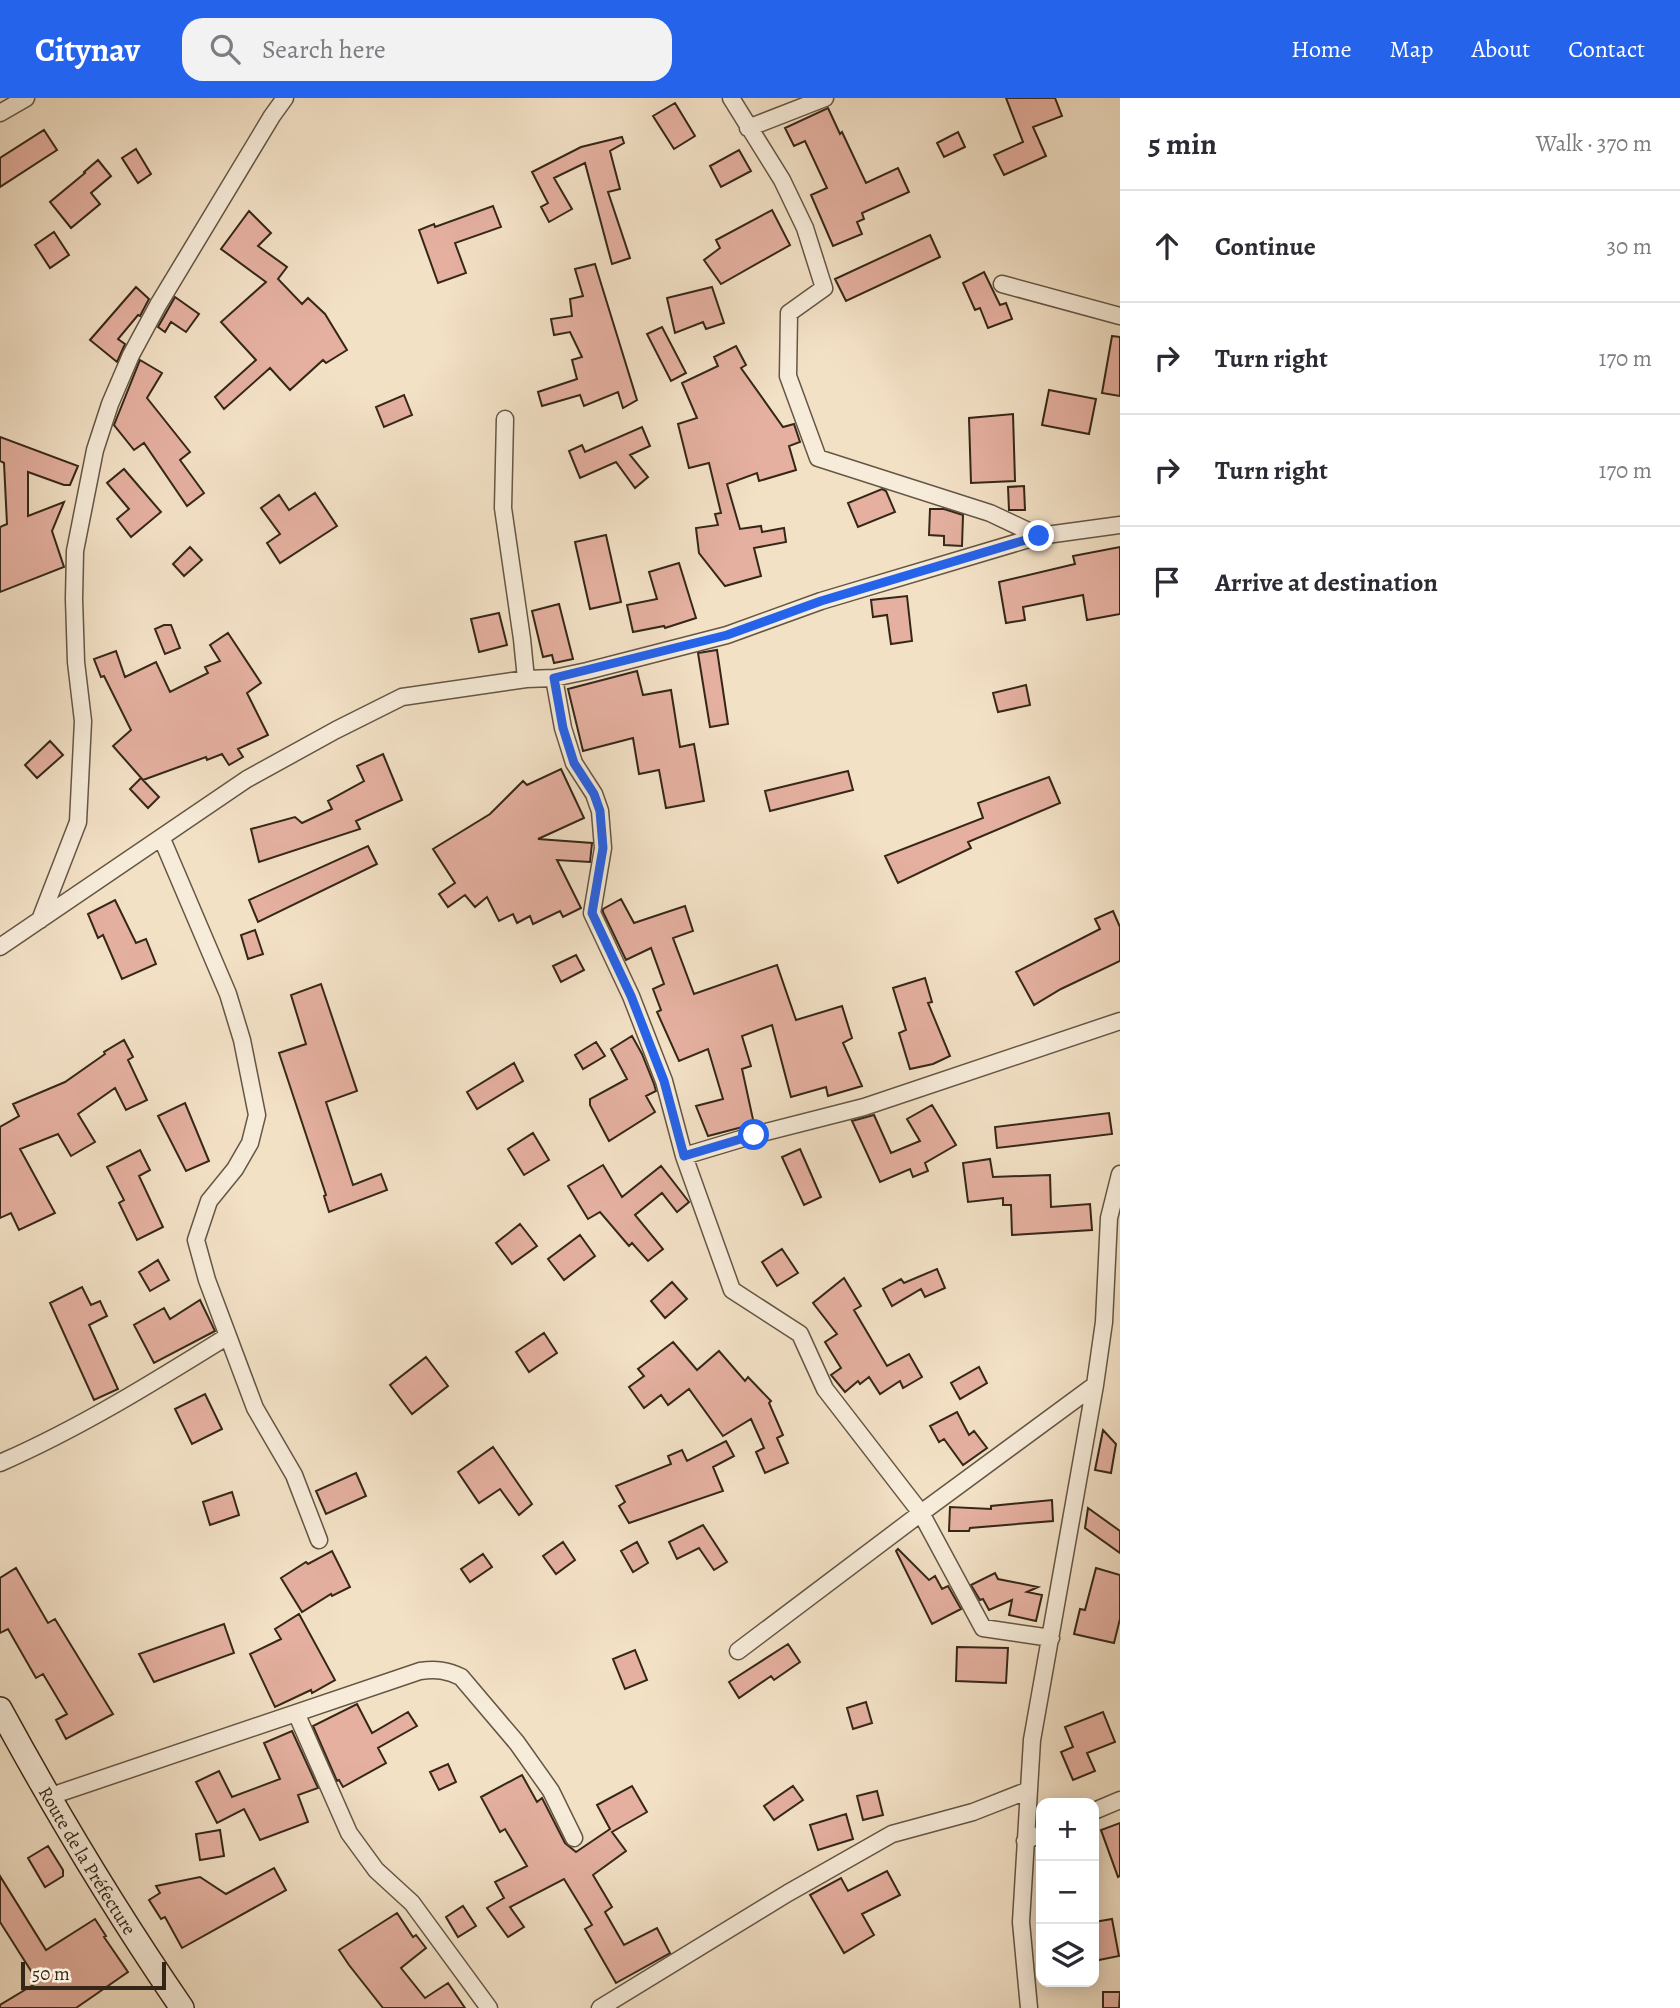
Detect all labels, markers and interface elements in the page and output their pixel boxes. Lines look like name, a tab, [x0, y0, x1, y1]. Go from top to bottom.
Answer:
search box	[182, 18, 672, 81]
text: Citynav	[35, 27, 140, 72]
icon: search	[206, 30, 244, 68]
text: Search here	[262, 32, 386, 67]
text: Home	[1291, 33, 1352, 65]
text: Map	[1390, 33, 1434, 65]
text: About	[1472, 33, 1530, 65]
text: Contact	[1568, 33, 1645, 65]
text: 5 min	[1148, 124, 1217, 164]
text: Walk · 370 m	[1536, 128, 1652, 159]
icon: ahead	[1148, 227, 1186, 265]
text: Continue	[1215, 229, 1316, 264]
text: 30 m	[1606, 231, 1652, 262]
icon: right	[1148, 339, 1186, 377]
text: Turn right	[1215, 341, 1328, 376]
text: 170 m	[1599, 343, 1652, 374]
icon: right	[1148, 451, 1186, 489]
text: Turn right	[1215, 453, 1328, 488]
text: 170 m	[1599, 455, 1652, 486]
route end	[1023, 520, 1054, 551]
icon: arrive	[1148, 563, 1186, 601]
text: Arrive at destination	[1215, 565, 1438, 600]
route start	[738, 1119, 769, 1150]
street label: Route de la Préfecture	[32, 1782, 142, 1940]
map controls	[1036, 1798, 1099, 1987]
button: +	[1036, 1798, 1099, 1861]
button: −	[1036, 1861, 1099, 1924]
button: layers	[1036, 1924, 1099, 1987]
scale bar	[21, 1959, 166, 1991]
text: 50 m	[32, 1961, 70, 1987]

